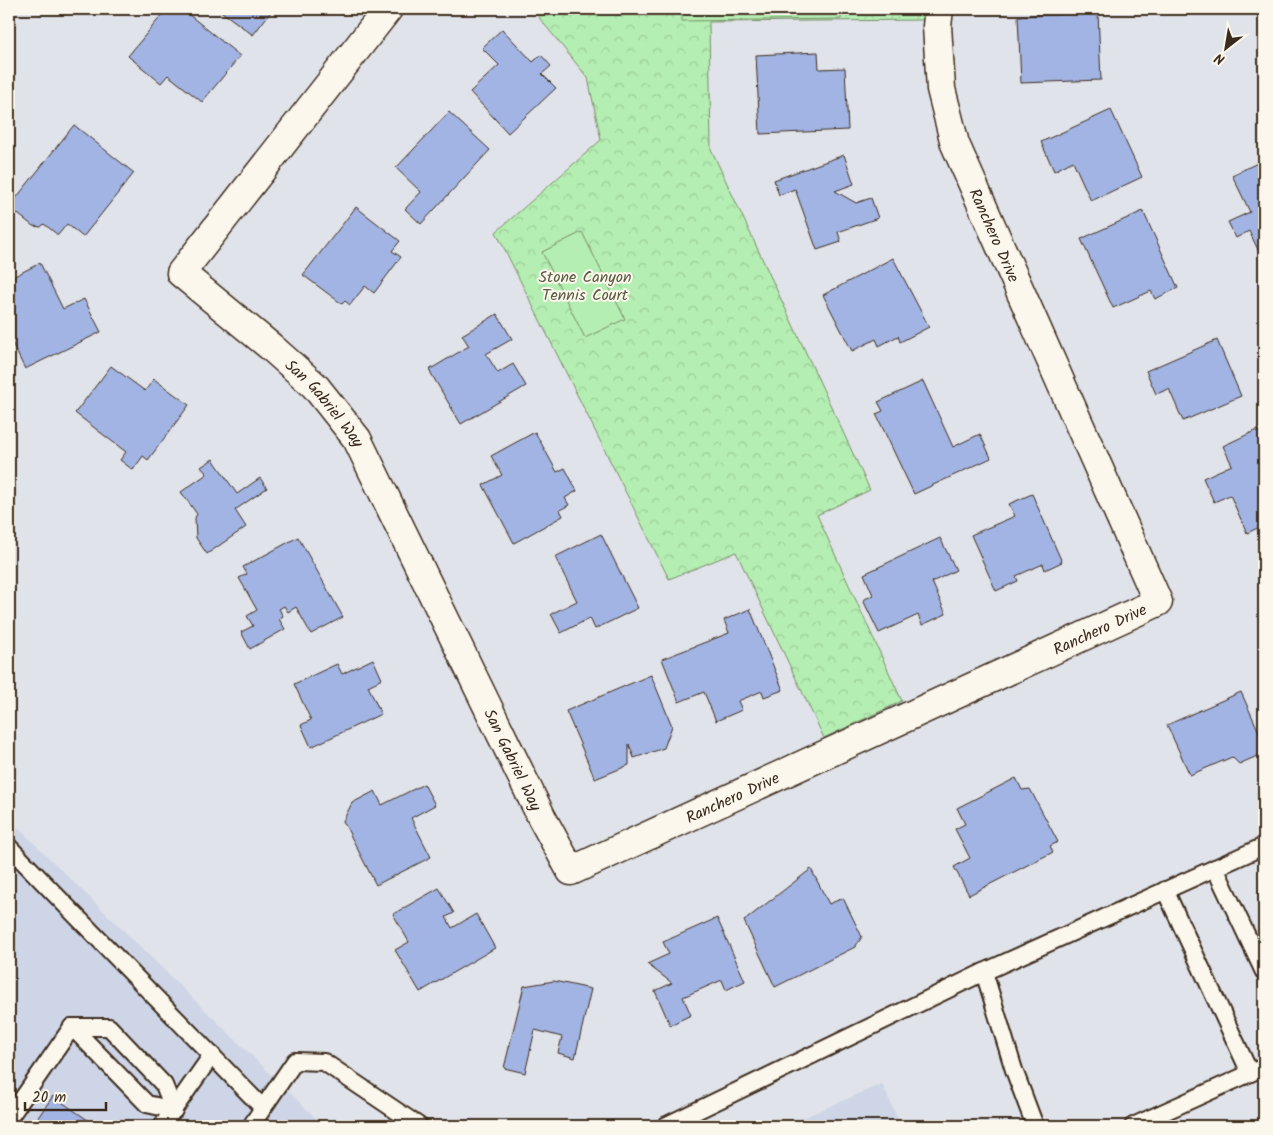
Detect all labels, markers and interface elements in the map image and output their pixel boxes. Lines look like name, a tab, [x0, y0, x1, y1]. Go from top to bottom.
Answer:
north arrow	[1200, 22, 1250, 72]
text: N	[1210, 46, 1229, 70]
street label: Ranchero Drive	[962, 185, 1026, 287]
park label: Stone Canyon Tennis Court	[539, 265, 631, 308]
street label: San Gabriel Way	[279, 354, 370, 452]
street label: Ranchero Drive	[1049, 598, 1151, 662]
street label: San Gabriel Way	[477, 705, 548, 816]
street label: Ranchero Drive	[682, 766, 784, 831]
scale bar	[25, 1080, 106, 1112]
text: 20 m	[32, 1086, 66, 1110]

